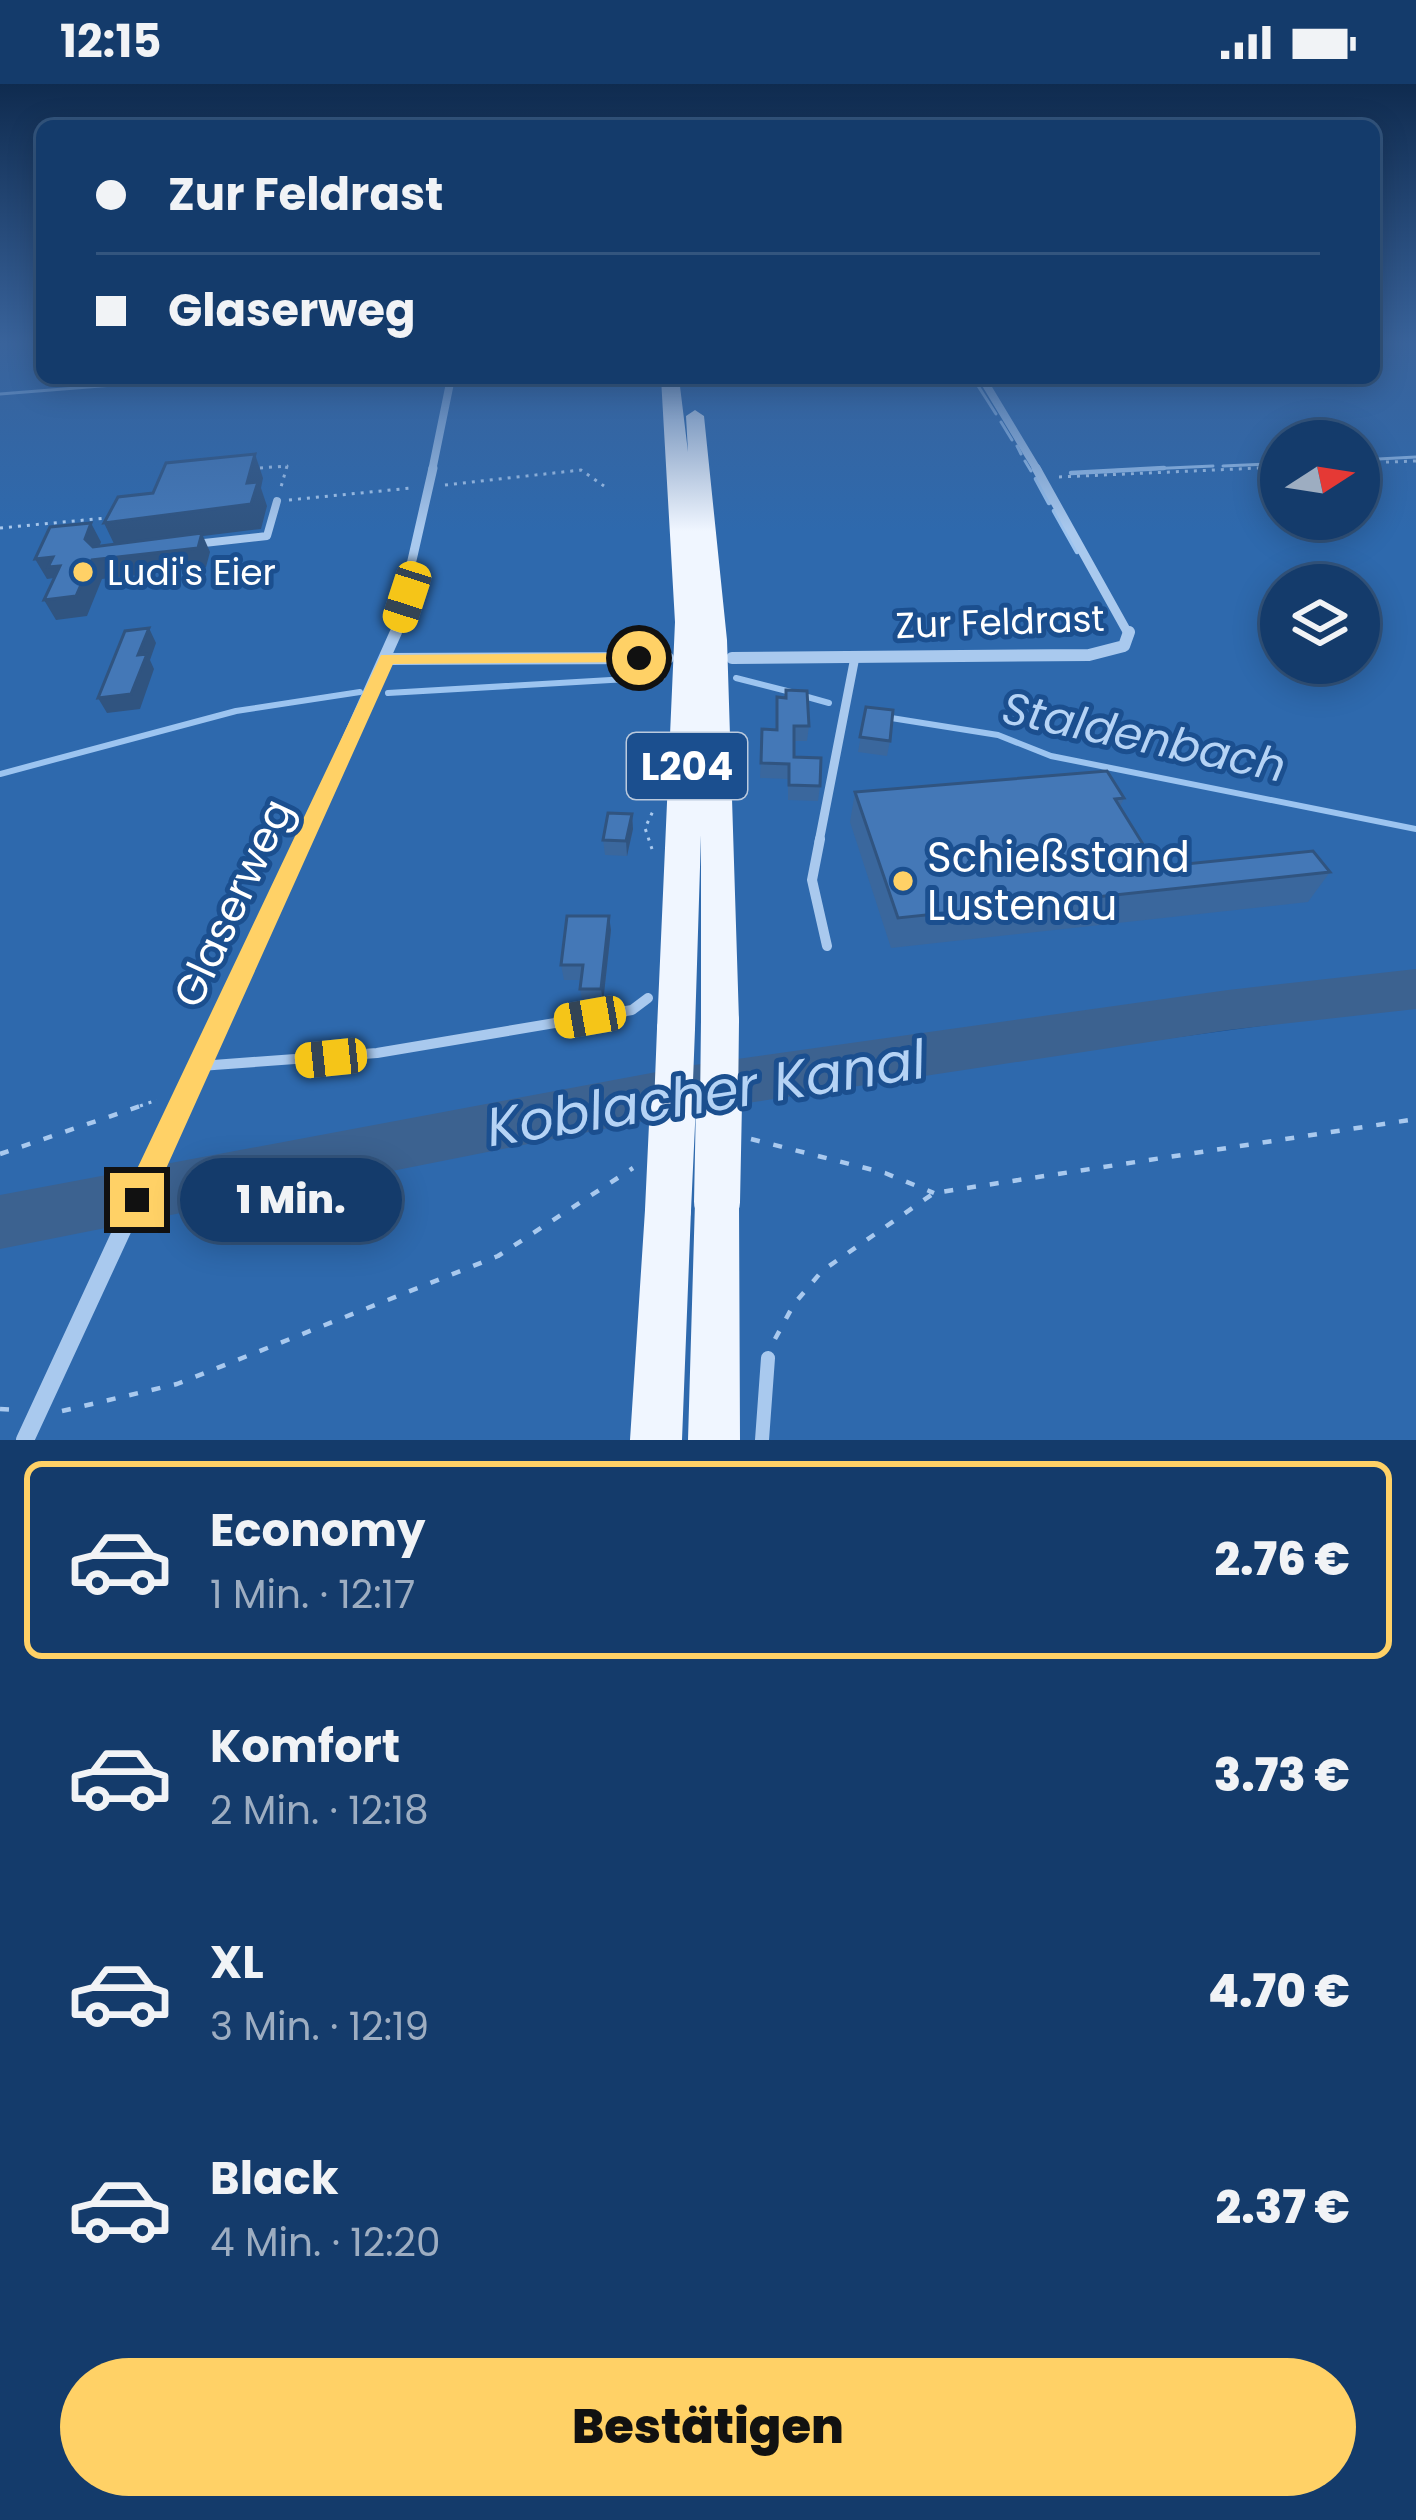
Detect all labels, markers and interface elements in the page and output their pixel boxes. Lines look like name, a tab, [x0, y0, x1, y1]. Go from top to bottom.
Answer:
text: 12:15	[60, 10, 162, 73]
text: Zur Feldrast	[168, 163, 443, 226]
text: Glaserweg	[168, 279, 415, 342]
north arrow	[1260, 420, 1380, 540]
map controls	[1260, 420, 1380, 684]
place label: Ludi's Eier	[107, 547, 276, 598]
car	[379, 557, 435, 637]
marker: Ludi's Eier	[70, 559, 96, 585]
button: layers	[1260, 564, 1380, 684]
street label: Zur Feldrast	[895, 593, 1105, 651]
route start	[612, 631, 666, 685]
water label: Staldenbach	[997, 676, 1291, 798]
road number: L204	[627, 733, 747, 799]
street label: Glaserweg	[159, 789, 307, 1017]
place label: Schießstand Lustenau	[927, 828, 1190, 935]
marker: Schießstand Lustenau	[890, 868, 916, 894]
car	[551, 993, 629, 1041]
water label: Koblacher Kanal	[481, 1021, 932, 1165]
car	[293, 1036, 369, 1080]
callout: 1 Min.	[179, 1158, 401, 1242]
text: 1 Min.	[236, 1172, 346, 1227]
route end	[110, 1173, 164, 1227]
text: Economy	[210, 1499, 425, 1562]
icon: car	[66, 1506, 174, 1614]
text: 2.76 €	[1214, 1528, 1350, 1591]
text: 1 Min. · 12:17	[210, 1567, 415, 1622]
text: Komfort	[210, 1715, 400, 1778]
icon: car	[66, 1722, 174, 1830]
text: 3.73 €	[1214, 1744, 1350, 1807]
text: 2 Min. · 12:18	[210, 1783, 429, 1838]
text: XL	[210, 1931, 264, 1994]
icon: car	[66, 1938, 174, 2046]
text: 4.70 €	[1208, 1960, 1350, 2023]
text: 3 Min. · 12:19	[210, 1999, 429, 2054]
text: Black	[210, 2147, 339, 2210]
icon: car	[66, 2154, 174, 2262]
text: 2.37 €	[1216, 2176, 1350, 2239]
text: 4 Min. · 12:20	[210, 2215, 441, 2270]
button: Bestätigen	[60, 2358, 1356, 2496]

